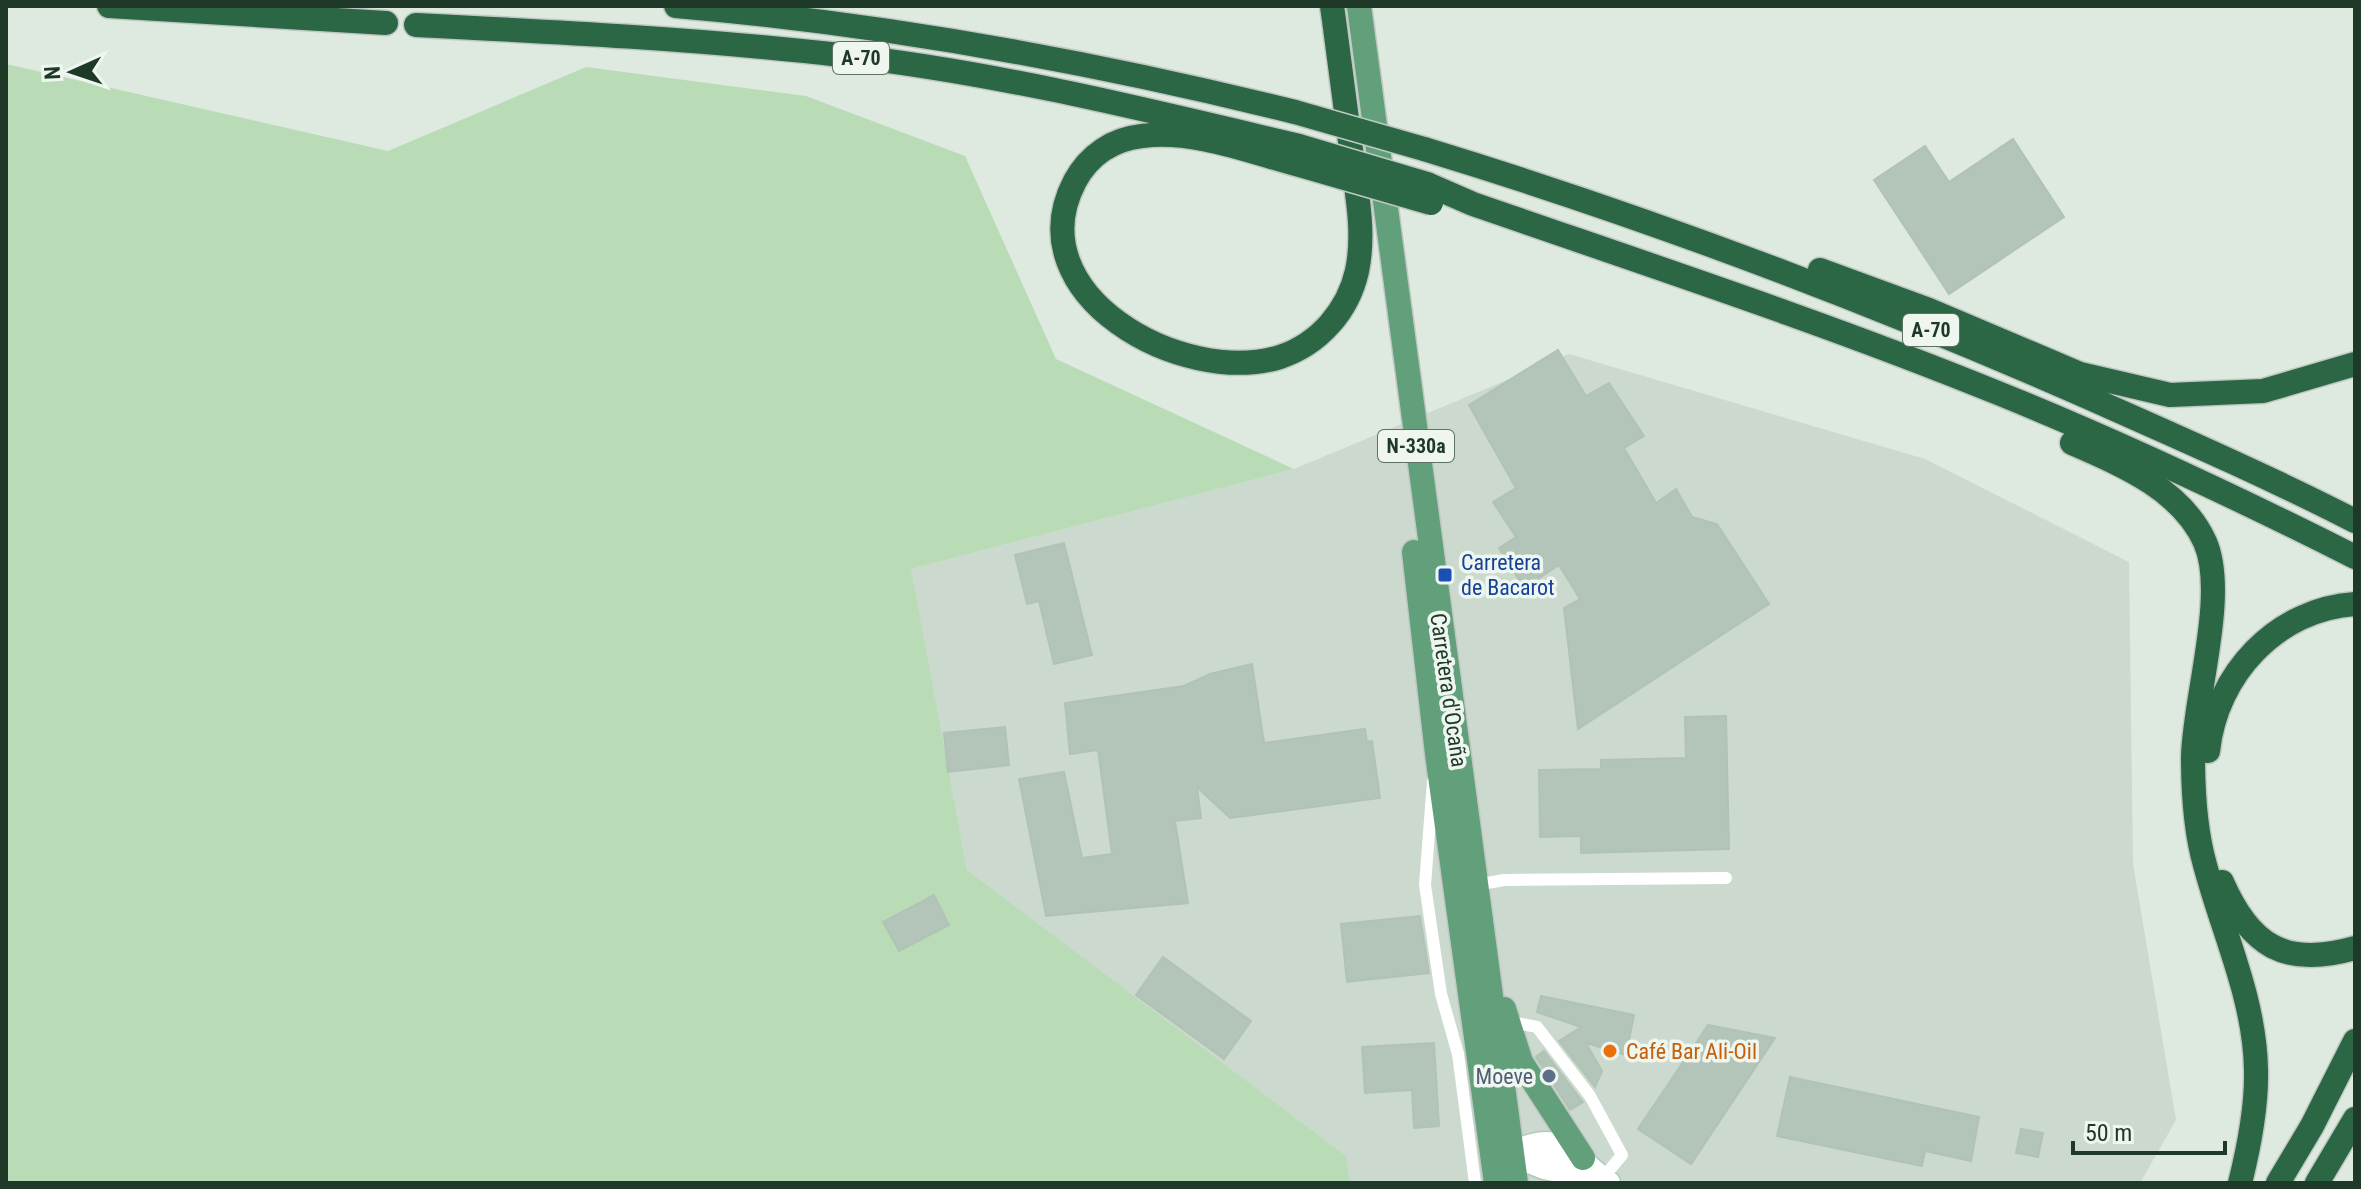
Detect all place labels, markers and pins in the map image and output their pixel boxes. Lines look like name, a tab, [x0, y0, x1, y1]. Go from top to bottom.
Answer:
place label: Carretera de Bacarot	[1461, 550, 1555, 600]
marker: Carretera de Bacarot	[1436, 566, 1454, 584]
place label: Café Bar Ali-Oil	[1626, 1039, 1757, 1064]
marker: Café Bar Ali-Oil	[1601, 1042, 1619, 1060]
place label: Moeve	[1476, 1064, 1533, 1089]
marker: Moeve	[1540, 1067, 1558, 1085]

